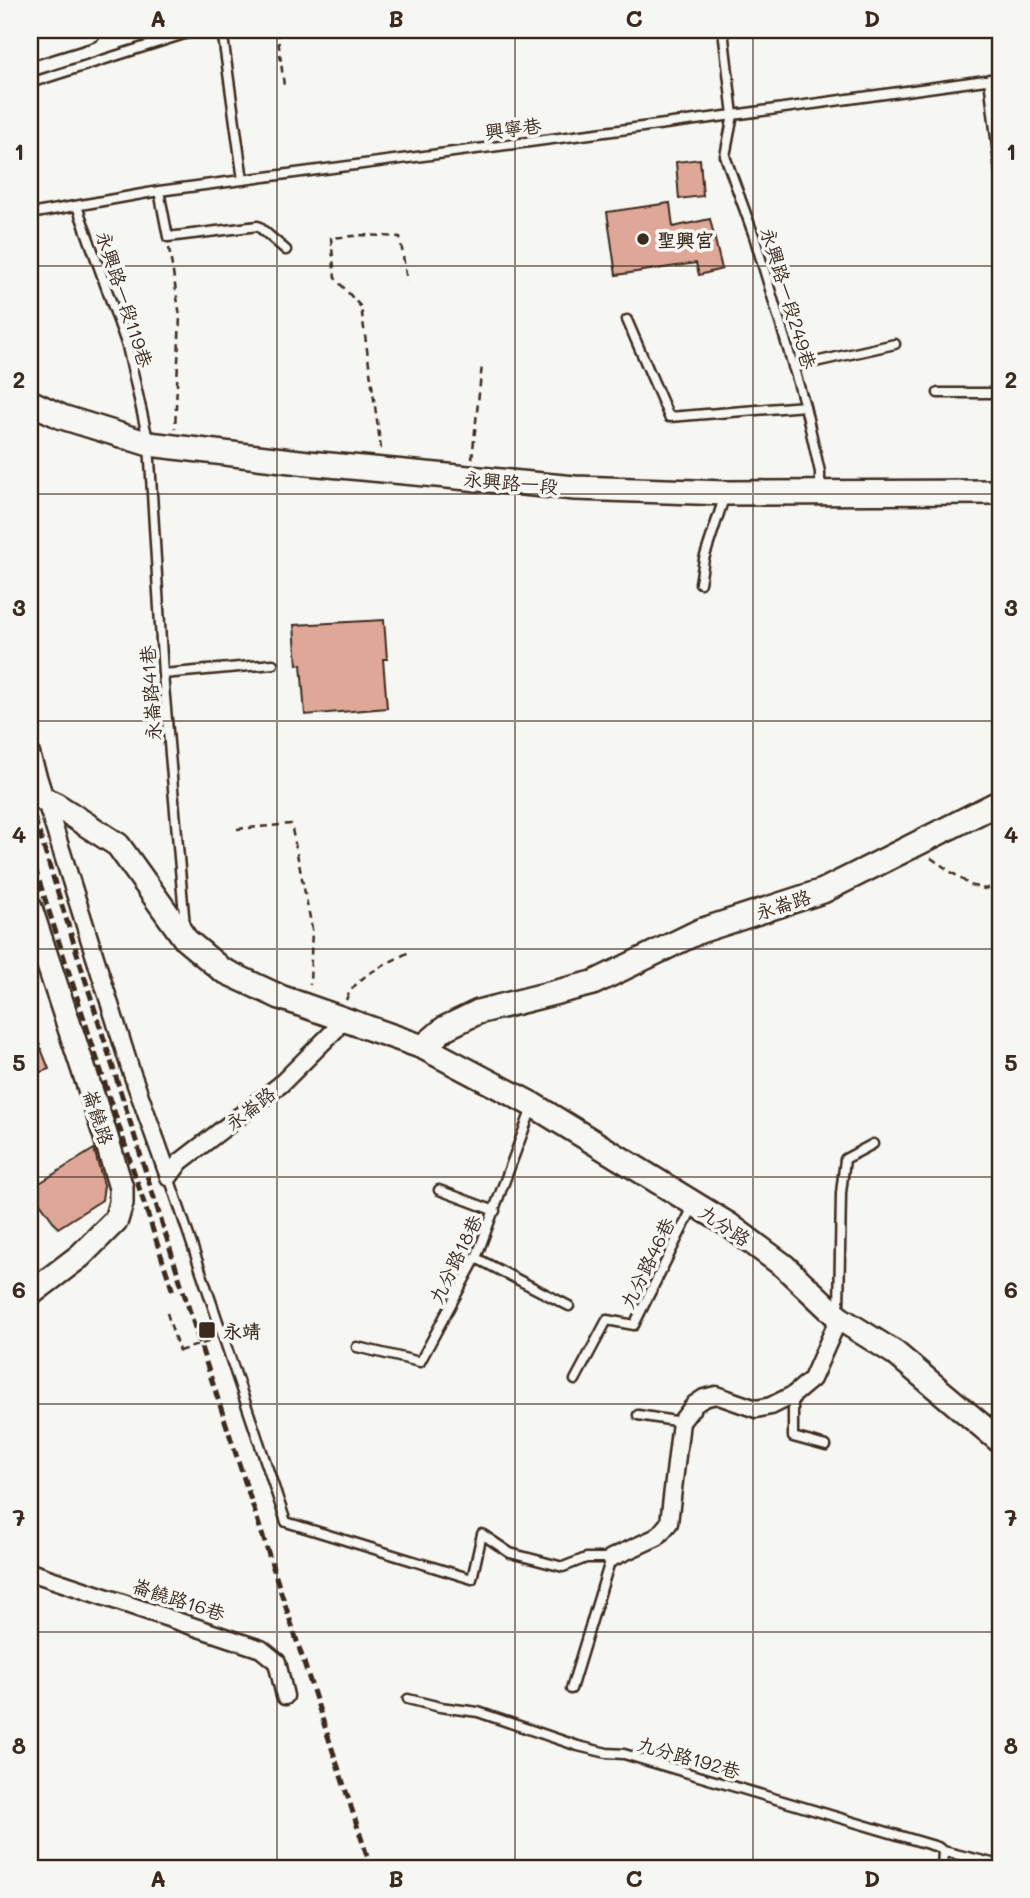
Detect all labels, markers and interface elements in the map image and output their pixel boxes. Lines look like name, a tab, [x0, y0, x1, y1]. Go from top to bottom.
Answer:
text: A	[150, 3, 166, 33]
text: B	[388, 3, 404, 33]
text: C	[625, 3, 643, 33]
text: D	[864, 3, 880, 33]
street label: 興寧巷	[483, 112, 543, 144]
text: 1	[14, 136, 24, 166]
text: 1	[1006, 136, 1016, 166]
street label: 永興路一段249巷	[756, 224, 822, 372]
place label: 聖興宮	[657, 227, 714, 252]
street label: 永興路一段119巷	[91, 228, 159, 370]
marker: 聖興宮	[635, 231, 651, 247]
text: 2	[13, 364, 25, 394]
text: 2	[1005, 364, 1017, 394]
street label: 永興路一段	[463, 465, 559, 499]
text: 3	[12, 592, 26, 622]
text: 3	[1004, 592, 1018, 622]
street label: 永崙路41巷	[134, 644, 166, 742]
text: 4	[12, 819, 26, 849]
text: 4	[1004, 819, 1018, 849]
street label: 永崙路	[752, 883, 814, 925]
text: 5	[12, 1047, 26, 1077]
text: 5	[1004, 1047, 1018, 1077]
street label: 永崙路	[220, 1081, 280, 1135]
street label: 崙饒路	[78, 1086, 120, 1148]
street label: 九分路	[694, 1199, 756, 1251]
street label: 九分路18巷	[423, 1210, 487, 1308]
street label: 九分路46巷	[614, 1213, 680, 1313]
text: 6	[12, 1274, 26, 1304]
text: 6	[1004, 1274, 1018, 1304]
place label: 永靖	[223, 1318, 261, 1343]
marker: 永靖	[197, 1320, 217, 1340]
text: 7	[13, 1502, 26, 1532]
text: 7	[1005, 1502, 1018, 1532]
street label: 崙饒路16巷	[129, 1572, 229, 1626]
text: 8	[12, 1730, 26, 1760]
street label: 九分路192巷	[634, 1730, 744, 1784]
text: 8	[1004, 1730, 1018, 1760]
text: A	[150, 1863, 166, 1893]
text: B	[388, 1863, 404, 1893]
text: C	[625, 1863, 643, 1893]
text: D	[864, 1863, 880, 1893]

